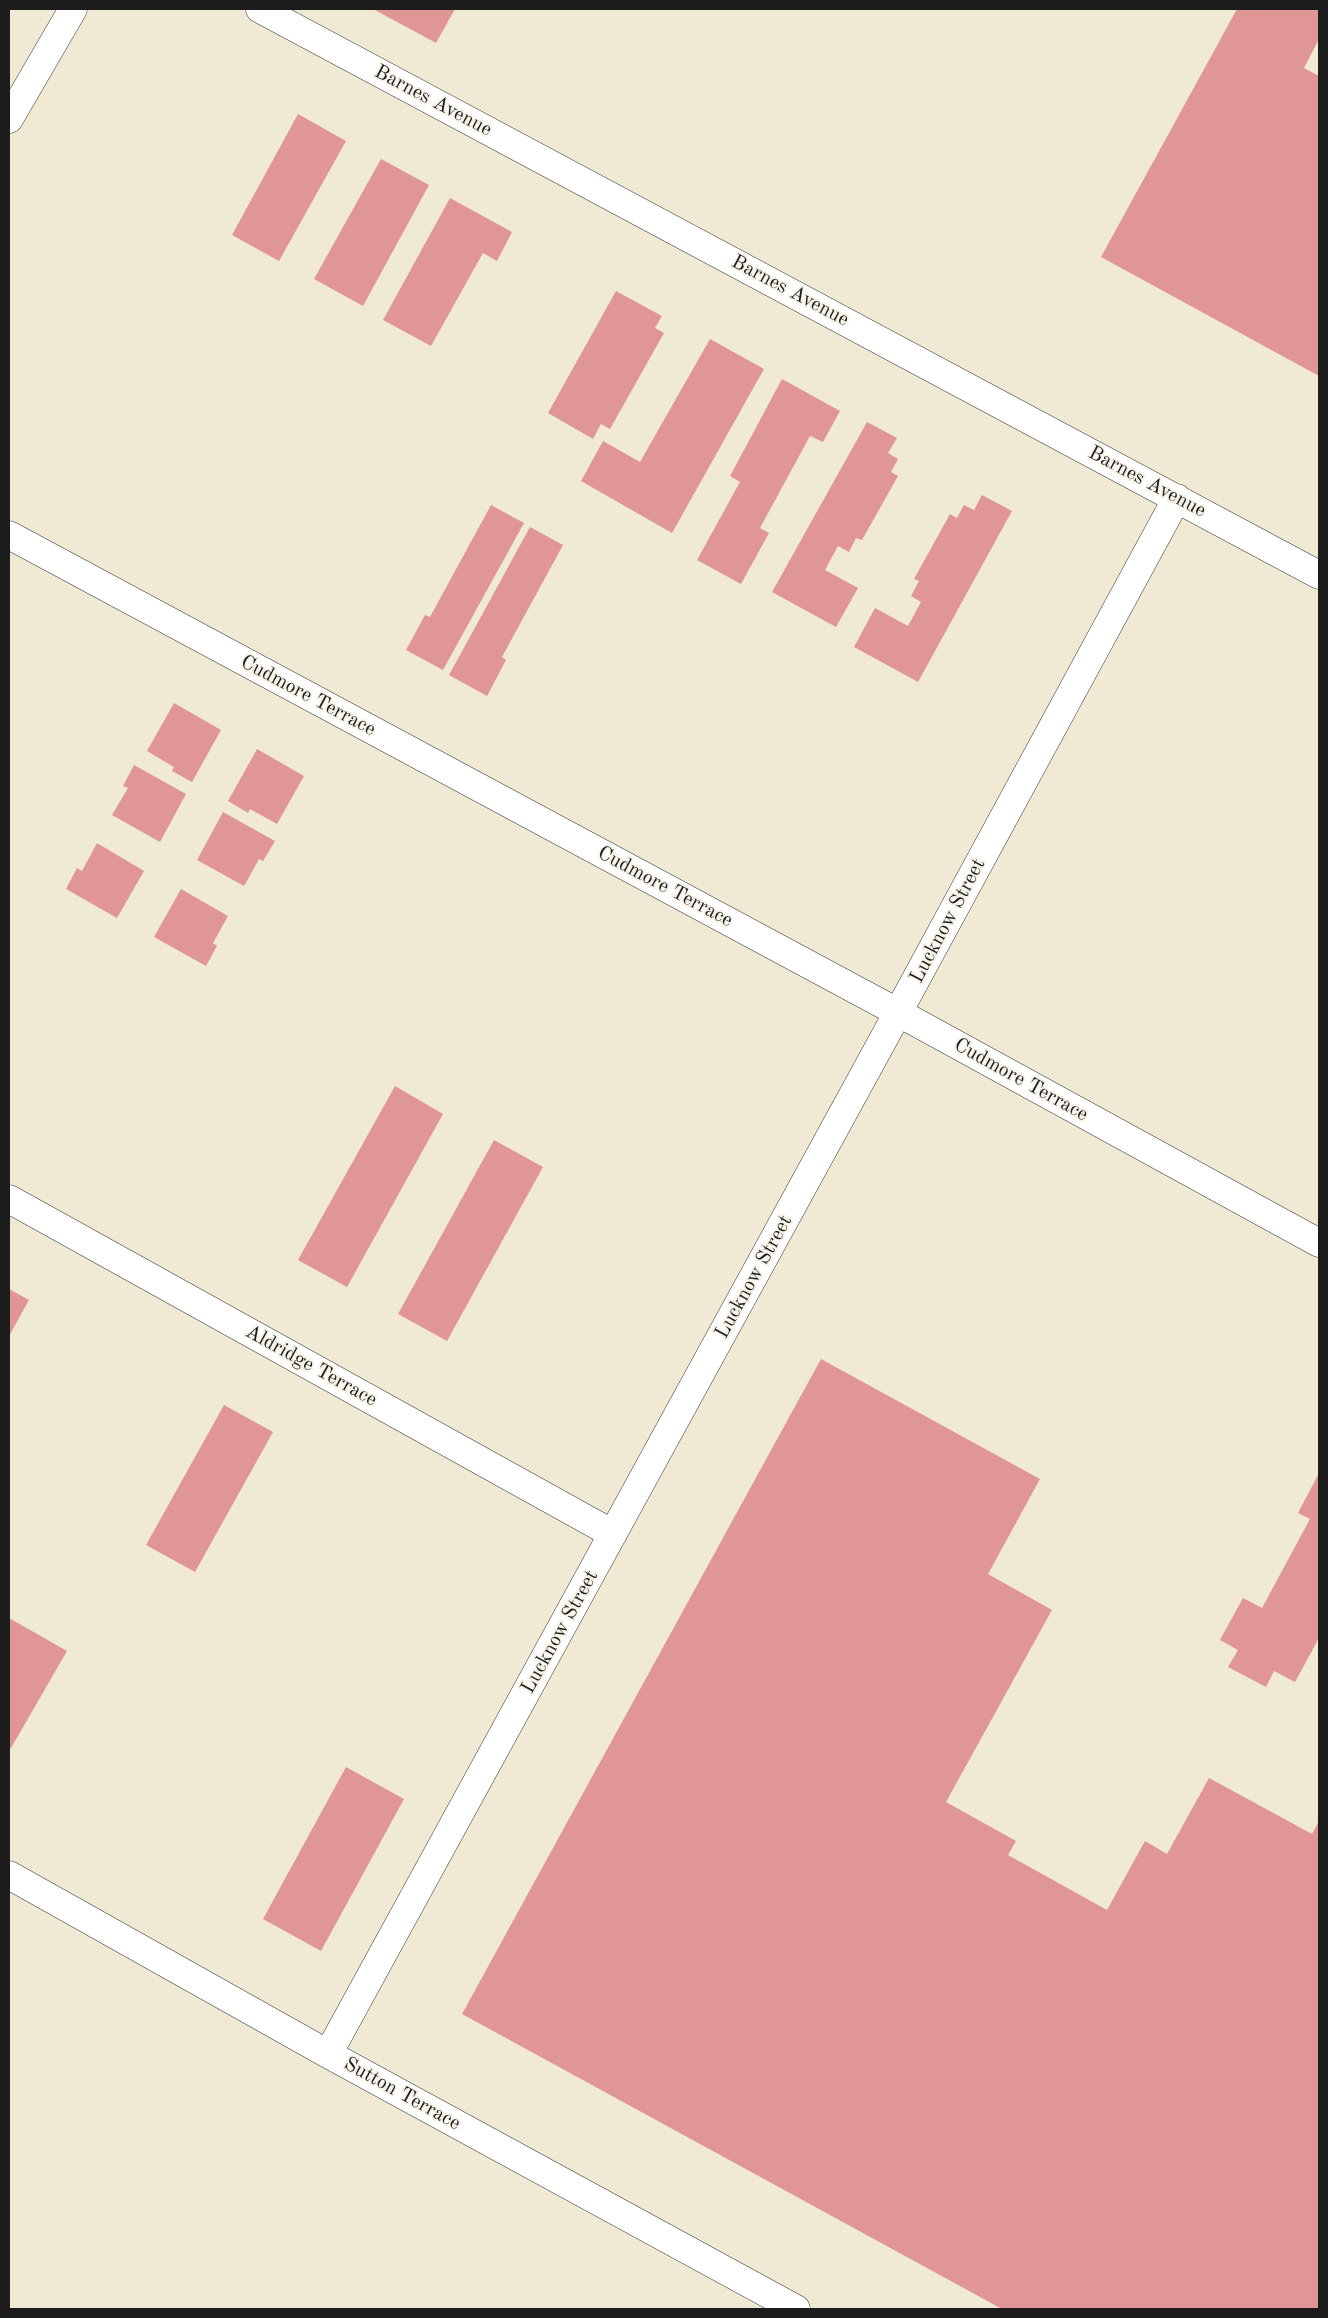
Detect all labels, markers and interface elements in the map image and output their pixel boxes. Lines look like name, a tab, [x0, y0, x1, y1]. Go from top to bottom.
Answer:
street label: Barnes Avenue	[370, 60, 496, 142]
street label: Barnes Avenue	[727, 250, 853, 332]
street label: Barnes Avenue	[1084, 441, 1210, 523]
street label: Cudmore Terrace	[236, 650, 380, 742]
street label: Cudmore Terrace	[593, 841, 737, 933]
street label: Lucknow Street	[905, 855, 991, 987]
street label: Cudmore Terrace	[950, 1033, 1092, 1127]
street label: Lucknow Street	[710, 1211, 798, 1343]
street label: Aldridge Terrace	[241, 1320, 381, 1412]
street label: Lucknow Street	[516, 1566, 604, 1698]
street label: Sutton Terrace	[339, 2052, 465, 2136]

